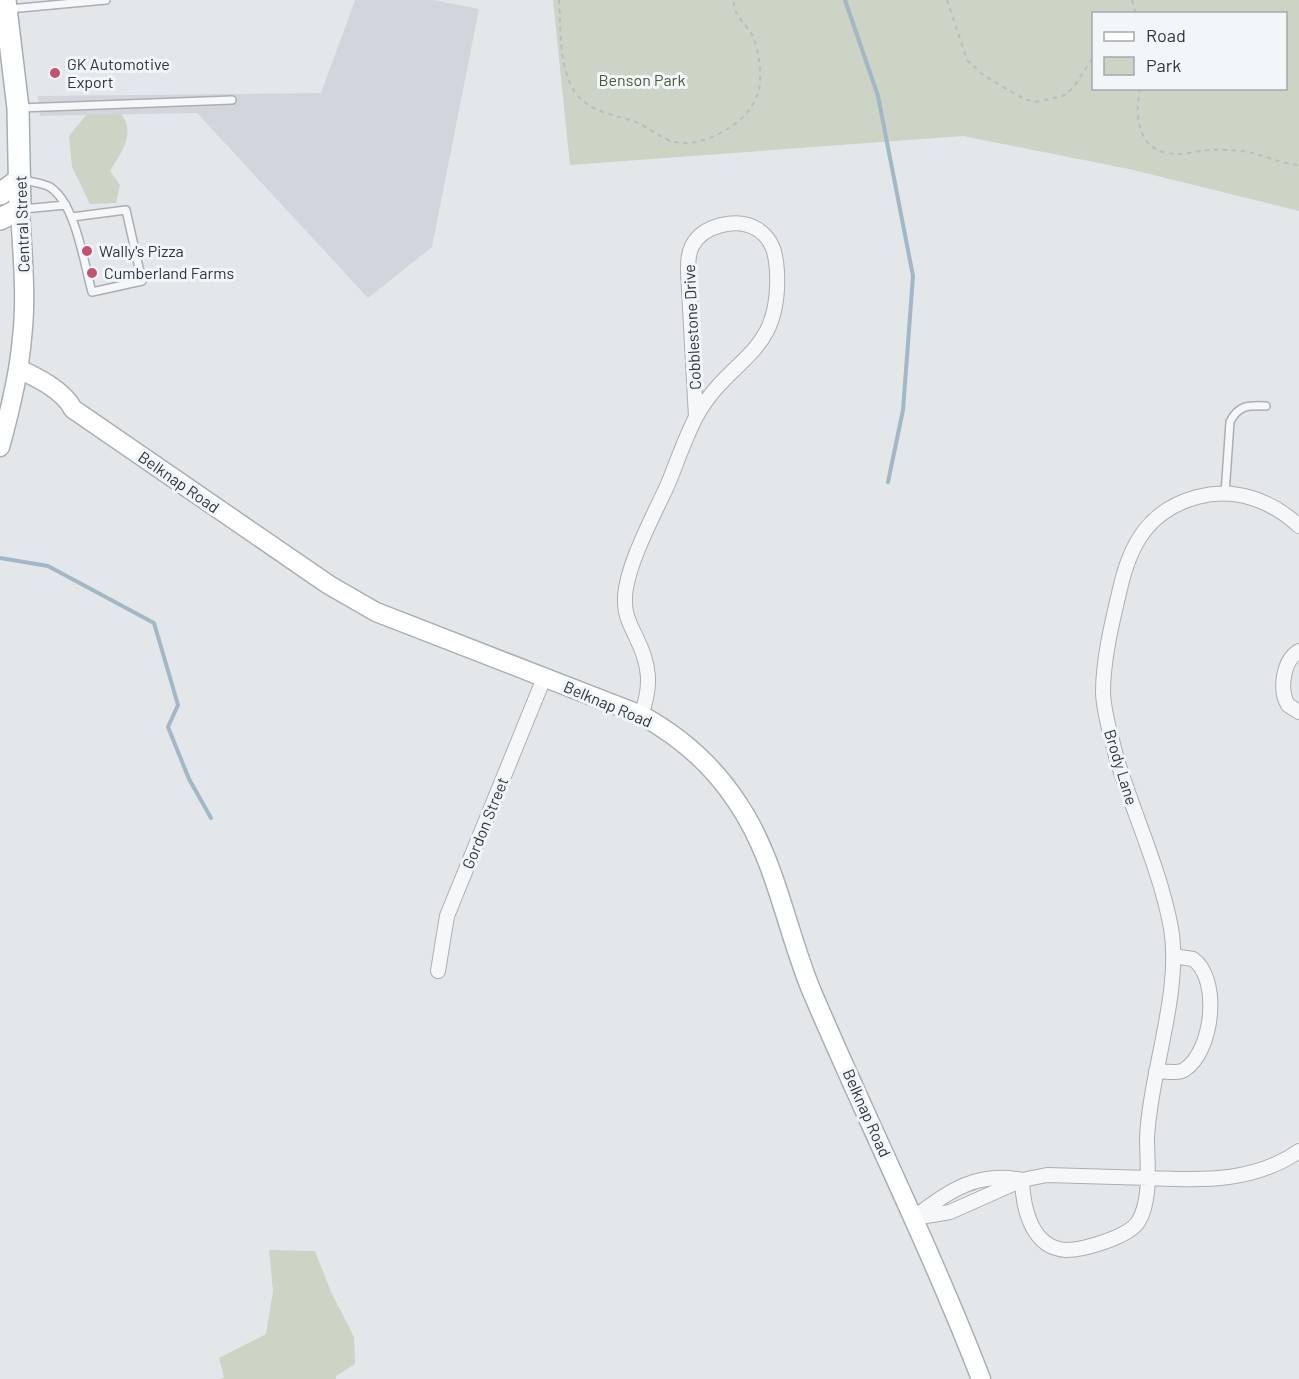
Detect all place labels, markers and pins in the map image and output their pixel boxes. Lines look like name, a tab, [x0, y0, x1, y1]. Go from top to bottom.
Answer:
place label: GK Automotive Export	[67, 54, 170, 91]
marker: GK Automotive Export	[48, 66, 62, 80]
place label: Wally's Pizza	[99, 241, 184, 260]
marker: Wally's Pizza	[80, 244, 94, 258]
place label: Cumberland Farms	[104, 263, 234, 282]
marker: Cumberland Farms	[85, 266, 99, 280]

